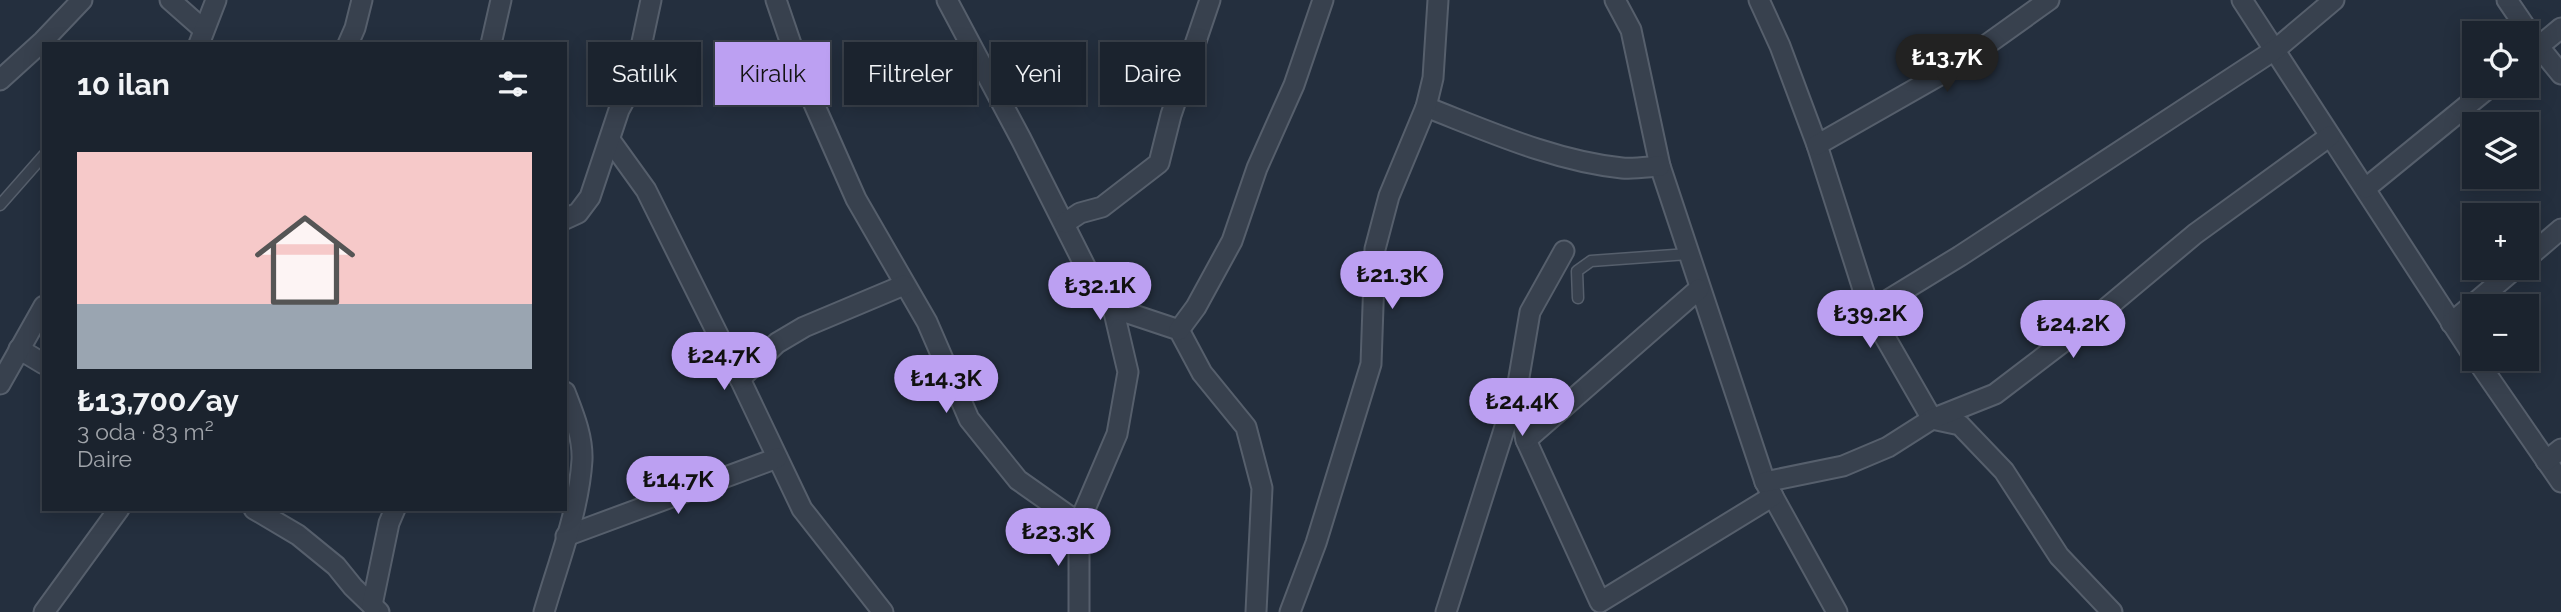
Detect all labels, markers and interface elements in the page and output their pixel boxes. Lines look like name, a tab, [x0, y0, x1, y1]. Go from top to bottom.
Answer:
map controls	[2462, 21, 2539, 371]
button: locate	[2462, 21, 2539, 98]
pin: ₺13.7K	[1890, 34, 2004, 94]
chip: Satılık	[588, 42, 701, 105]
chip: Kiralık	[715, 42, 830, 105]
chip: Filtreler	[844, 42, 977, 105]
chip: Yeni	[991, 42, 1086, 105]
chip: Daire	[1100, 42, 1205, 105]
text: ₺13.7K	[1912, 43, 1982, 70]
icon: filters	[494, 65, 532, 103]
text: 10 ilan	[77, 67, 170, 102]
button: layers	[2462, 112, 2539, 189]
icon: home	[242, 197, 368, 323]
button: +	[2462, 203, 2539, 280]
pin: ₺21.3K	[1335, 252, 1449, 311]
text: ₺21.3K	[1356, 260, 1428, 287]
pin: ₺32.1K	[1043, 262, 1157, 322]
text: ₺32.1K	[1064, 271, 1136, 298]
pin: ₺39.2K	[1813, 290, 1927, 350]
button: −	[2462, 294, 2539, 371]
text: ₺39.2K	[1833, 299, 1907, 326]
pin: ₺24.2K	[2016, 300, 2130, 360]
text: ₺24.2K	[2036, 309, 2110, 336]
pin: ₺24.7K	[667, 332, 781, 392]
text: ₺24.7K	[688, 341, 760, 368]
pin: ₺14.3K	[889, 356, 1003, 415]
text: ₺14.3K	[910, 364, 982, 391]
pin: ₺24.4K	[1465, 378, 1579, 438]
text: ₺13,700/ay	[77, 383, 239, 418]
text: ₺24.4K	[1485, 387, 1559, 414]
text: 3 oda · 83 m²	[77, 418, 214, 445]
text: Daire	[77, 445, 132, 472]
pin: ₺14.7K	[621, 456, 735, 516]
text: ₺14.7K	[642, 465, 714, 492]
pin: ₺23.3K	[1001, 508, 1115, 568]
text: ₺23.3K	[1022, 517, 1094, 544]

